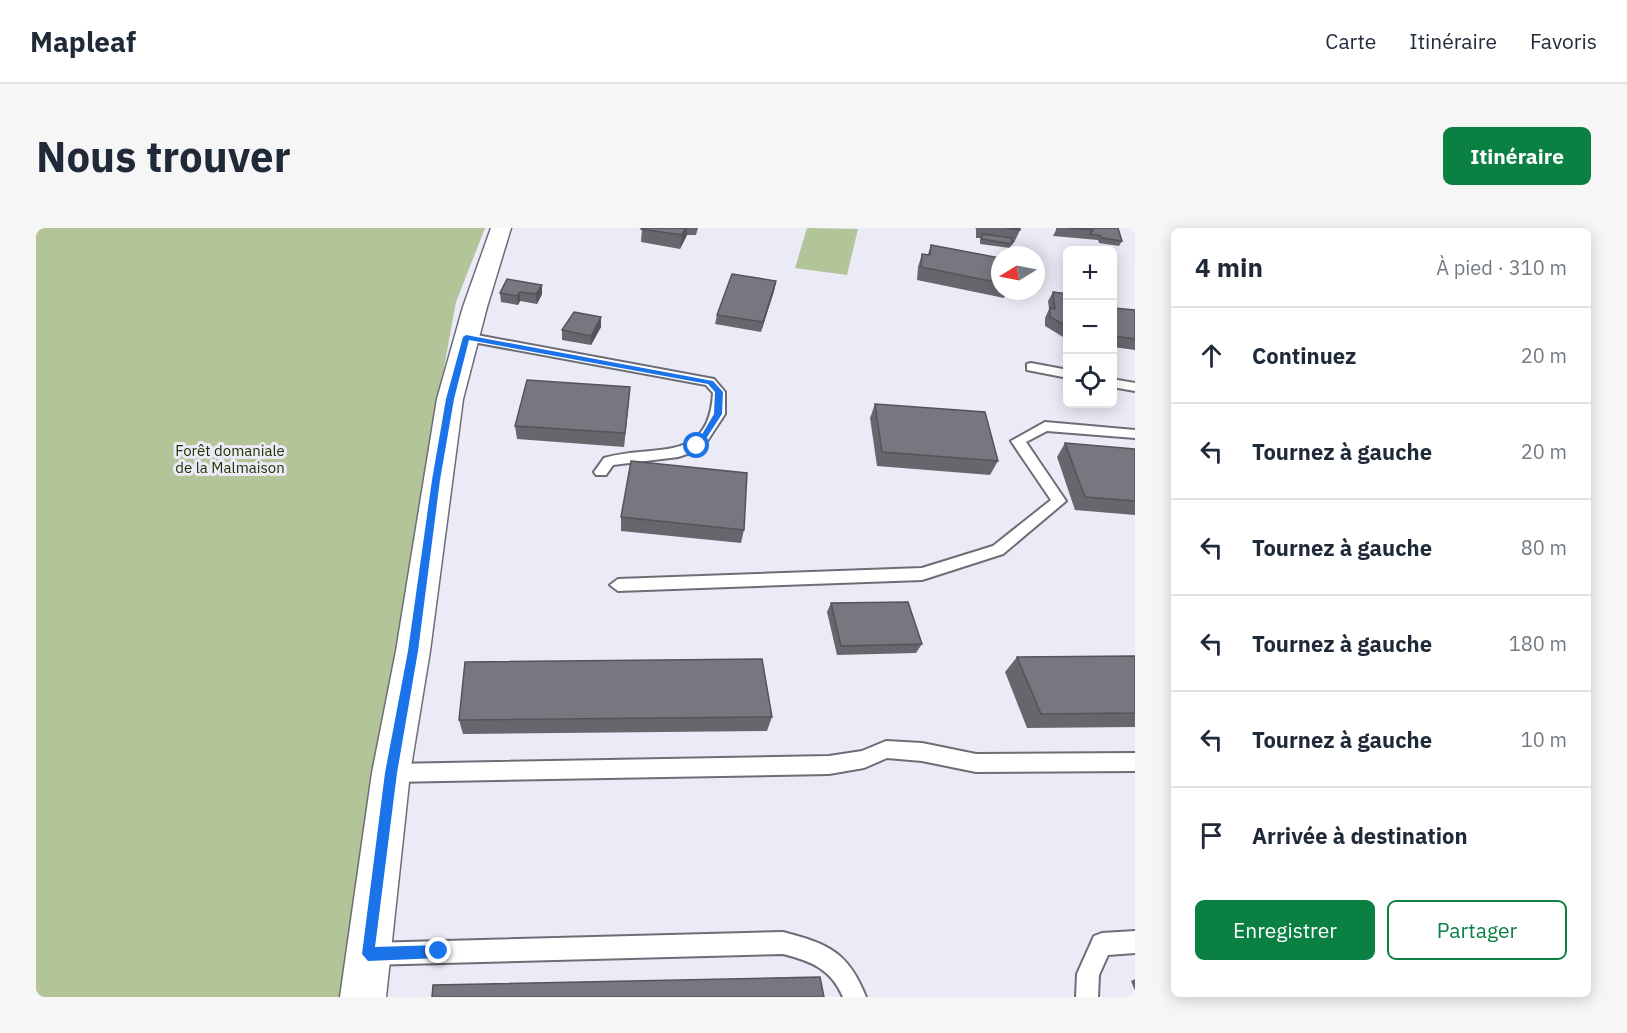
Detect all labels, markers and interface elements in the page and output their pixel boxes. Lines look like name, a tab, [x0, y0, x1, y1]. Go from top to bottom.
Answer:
text: Mapleaf	[30, 23, 136, 60]
text: Carte	[1325, 27, 1376, 55]
text: Itinéraire	[1409, 27, 1497, 55]
text: Favoris	[1530, 27, 1597, 55]
button: Itinéraire	[1443, 127, 1591, 185]
text: Nous trouver	[36, 129, 291, 184]
north arrow	[991, 246, 1045, 300]
map controls	[1063, 246, 1117, 408]
button: +	[1063, 246, 1117, 300]
text: 4 min	[1195, 250, 1263, 284]
text: À pied · 310 m	[1436, 254, 1567, 281]
button: −	[1063, 300, 1117, 354]
icon: ahead	[1195, 339, 1228, 372]
text: Continuez	[1252, 341, 1356, 370]
text: 20 m	[1521, 342, 1567, 369]
button: locate	[1063, 354, 1117, 408]
route start	[683, 432, 709, 458]
icon: left	[1195, 435, 1228, 468]
text: Tournez à gauche	[1252, 437, 1432, 466]
text: 20 m	[1521, 438, 1567, 465]
park label: Forêt domaniale de la Malmaison	[175, 441, 285, 477]
icon: left	[1195, 531, 1228, 564]
text: Tournez à gauche	[1252, 533, 1432, 562]
text: 80 m	[1521, 534, 1567, 561]
icon: left	[1195, 627, 1228, 660]
text: Tournez à gauche	[1252, 629, 1432, 658]
text: 180 m	[1509, 630, 1567, 657]
icon: left	[1195, 723, 1228, 756]
text: Tournez à gauche	[1252, 725, 1432, 754]
text: 10 m	[1521, 726, 1567, 753]
icon: arrive	[1195, 819, 1228, 852]
text: Arrivée à destination	[1252, 821, 1468, 850]
button: Enregistrer	[1195, 900, 1375, 960]
button: Partager	[1387, 900, 1567, 960]
route end	[425, 937, 451, 963]

